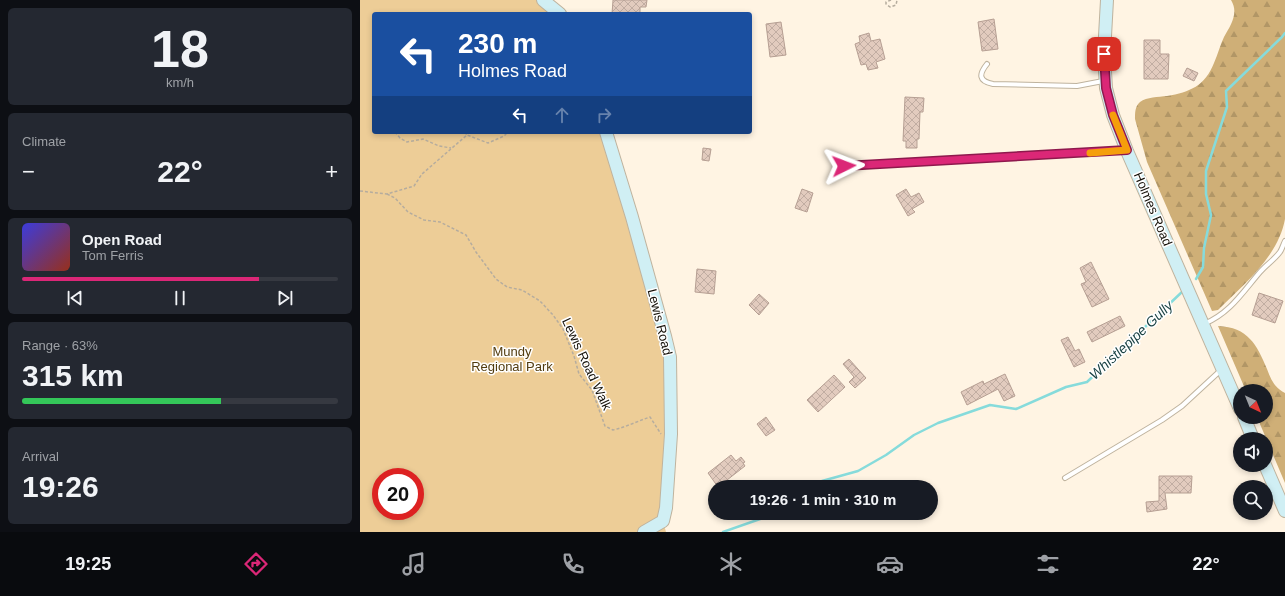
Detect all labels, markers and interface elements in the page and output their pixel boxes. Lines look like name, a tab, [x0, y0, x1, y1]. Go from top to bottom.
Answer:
text: 18	[151, 20, 209, 78]
icon: left	[392, 28, 444, 80]
text: 230 m	[458, 28, 537, 59]
pin	[1087, 37, 1121, 71]
icon: arrive	[1093, 43, 1115, 65]
text: Holmes Road	[458, 61, 567, 81]
text: km/h	[166, 75, 194, 90]
icon: left	[509, 104, 531, 126]
icon: ahead	[551, 104, 573, 126]
icon: right	[593, 104, 615, 126]
text: Climate	[22, 134, 66, 149]
position arrow	[823, 145, 865, 187]
text: 22°	[157, 155, 203, 188]
text: −	[22, 159, 35, 184]
text: +	[325, 159, 338, 184]
street label: Holmes Road	[1131, 170, 1175, 248]
text: Open Road	[82, 231, 162, 248]
text: Tom Ferris	[82, 248, 143, 263]
icon: previous	[64, 287, 86, 309]
icon: pause	[169, 287, 191, 309]
icon: next	[274, 287, 296, 309]
street label: Lewis Road	[645, 287, 675, 357]
water label: Whistlepipe Gully	[1086, 297, 1177, 383]
street label: Lewis Road Walk	[559, 316, 615, 413]
text: Range · 63%	[22, 338, 98, 353]
park label: Mundy Regional Park	[471, 344, 553, 374]
text: 315 km	[22, 359, 124, 392]
north arrow	[1233, 384, 1273, 424]
map controls	[1233, 384, 1273, 520]
button: sound	[1233, 432, 1273, 472]
text: Arrival	[22, 449, 59, 464]
speed limit sign: 20	[372, 468, 424, 520]
text: 19:26	[22, 470, 99, 503]
button: search	[1233, 480, 1273, 520]
text: 19:26 · 1 min · 310 m	[750, 491, 896, 508]
icon: directions	[242, 550, 270, 578]
icon: music	[400, 550, 428, 578]
icon: phone	[559, 550, 587, 578]
icon: climate	[717, 550, 745, 578]
icon: car	[876, 550, 904, 578]
icon: filters	[1034, 550, 1062, 578]
text: 19:25	[65, 554, 111, 574]
text: 22°	[1192, 554, 1220, 574]

